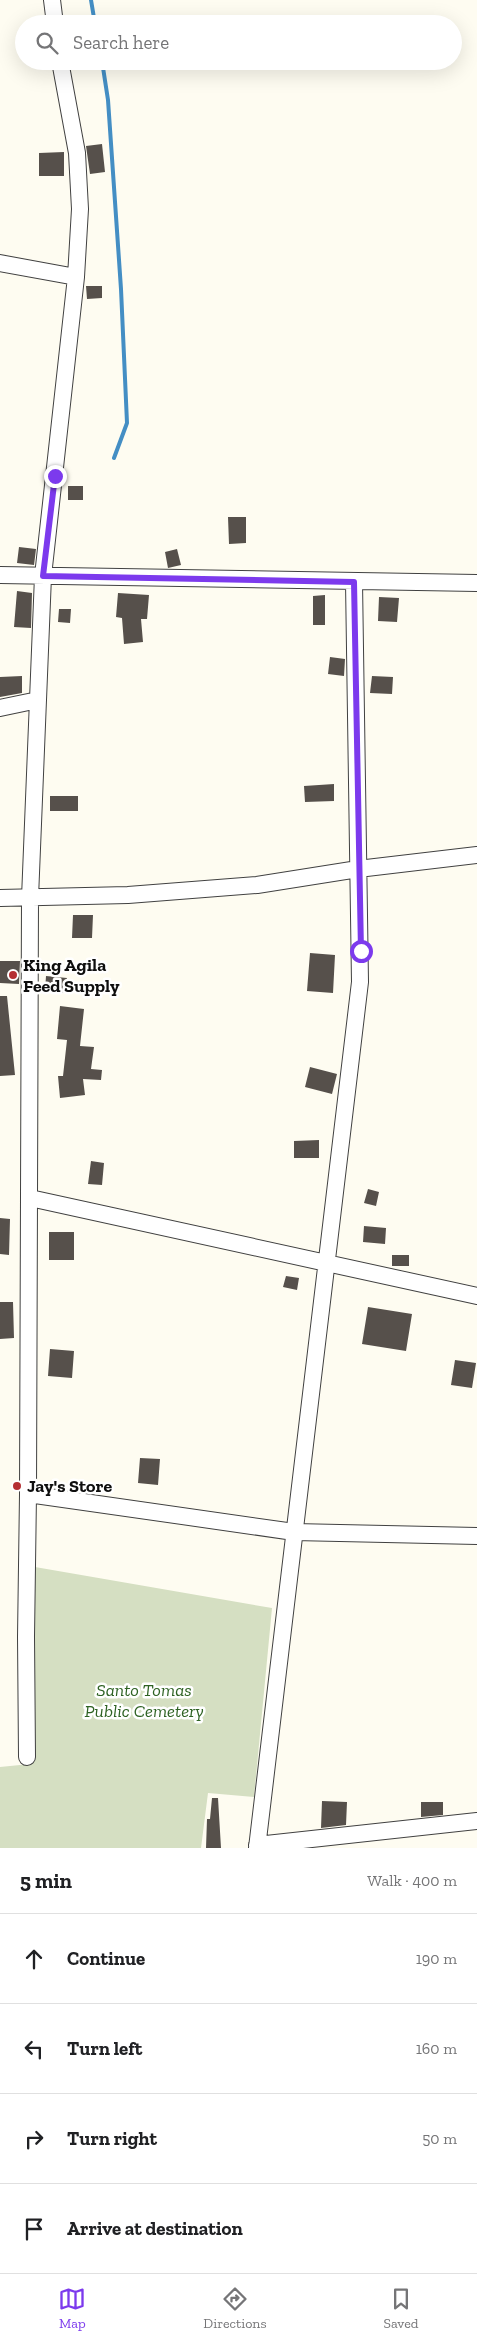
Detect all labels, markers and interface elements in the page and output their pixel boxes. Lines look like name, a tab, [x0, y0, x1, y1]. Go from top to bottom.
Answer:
search box	[15, 15, 462, 70]
icon: search	[33, 29, 61, 57]
text: Search here	[73, 31, 169, 54]
route end	[44, 465, 67, 488]
route start	[350, 940, 373, 963]
place label: King Agila Feed Supply	[23, 954, 120, 997]
marker: King Agila Feed Supply	[7, 969, 19, 981]
place label: Jay's Store	[27, 1475, 112, 1497]
marker: Jay's Store	[11, 1480, 23, 1492]
park label: Santo Tomas Public Cemetery	[84, 1679, 204, 1722]
text: 5 min	[20, 1868, 72, 1893]
text: Walk · 400 m	[367, 1871, 457, 1890]
icon: ahead	[20, 1945, 48, 1973]
text: Continue	[67, 1947, 145, 1970]
text: 190 m	[416, 1949, 457, 1968]
icon: left	[20, 2035, 48, 2063]
text: Turn left	[67, 2037, 142, 2060]
text: 160 m	[416, 2039, 457, 2058]
icon: right	[20, 2125, 48, 2153]
text: Turn right	[67, 2127, 157, 2150]
text: 50 m	[422, 2129, 457, 2148]
icon: arrive	[20, 2215, 48, 2243]
text: Arrive at destination	[67, 2217, 243, 2240]
tab: Map	[58, 2285, 86, 2332]
tab: Directions	[203, 2285, 267, 2332]
tab: Saved	[383, 2285, 419, 2332]

